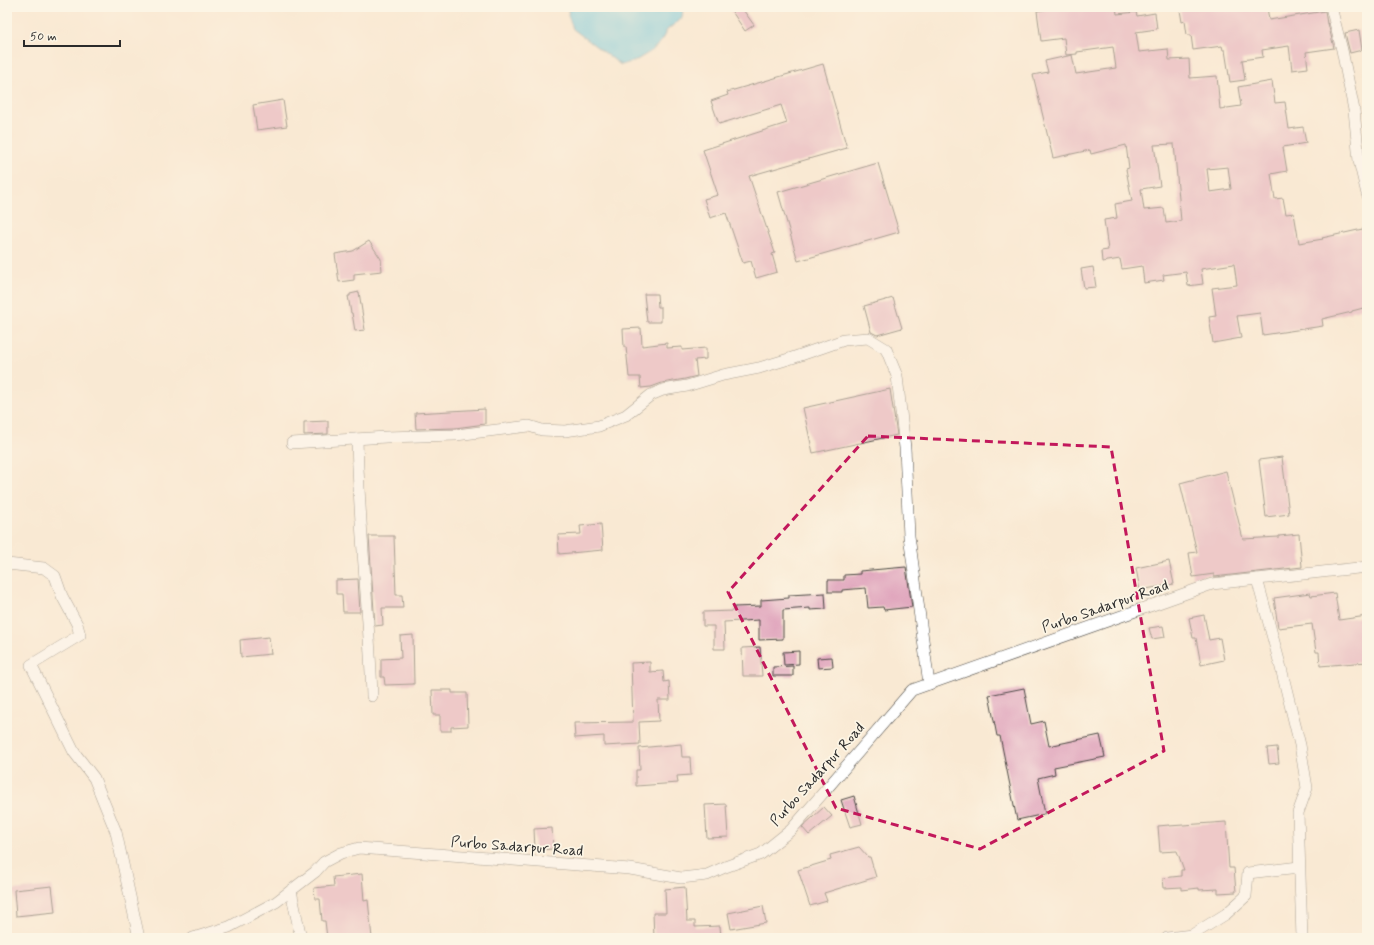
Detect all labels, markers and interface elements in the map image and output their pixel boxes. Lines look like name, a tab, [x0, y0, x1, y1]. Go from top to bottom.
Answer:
scale bar	[24, 22, 120, 48]
text: 50 m	[30, 29, 57, 45]
street label: Purbo Sadarpur Road	[1039, 576, 1172, 638]
street label: Purbo Sadarpur Road	[766, 719, 870, 831]
street label: Purbo Sadarpur Road	[450, 832, 584, 862]

